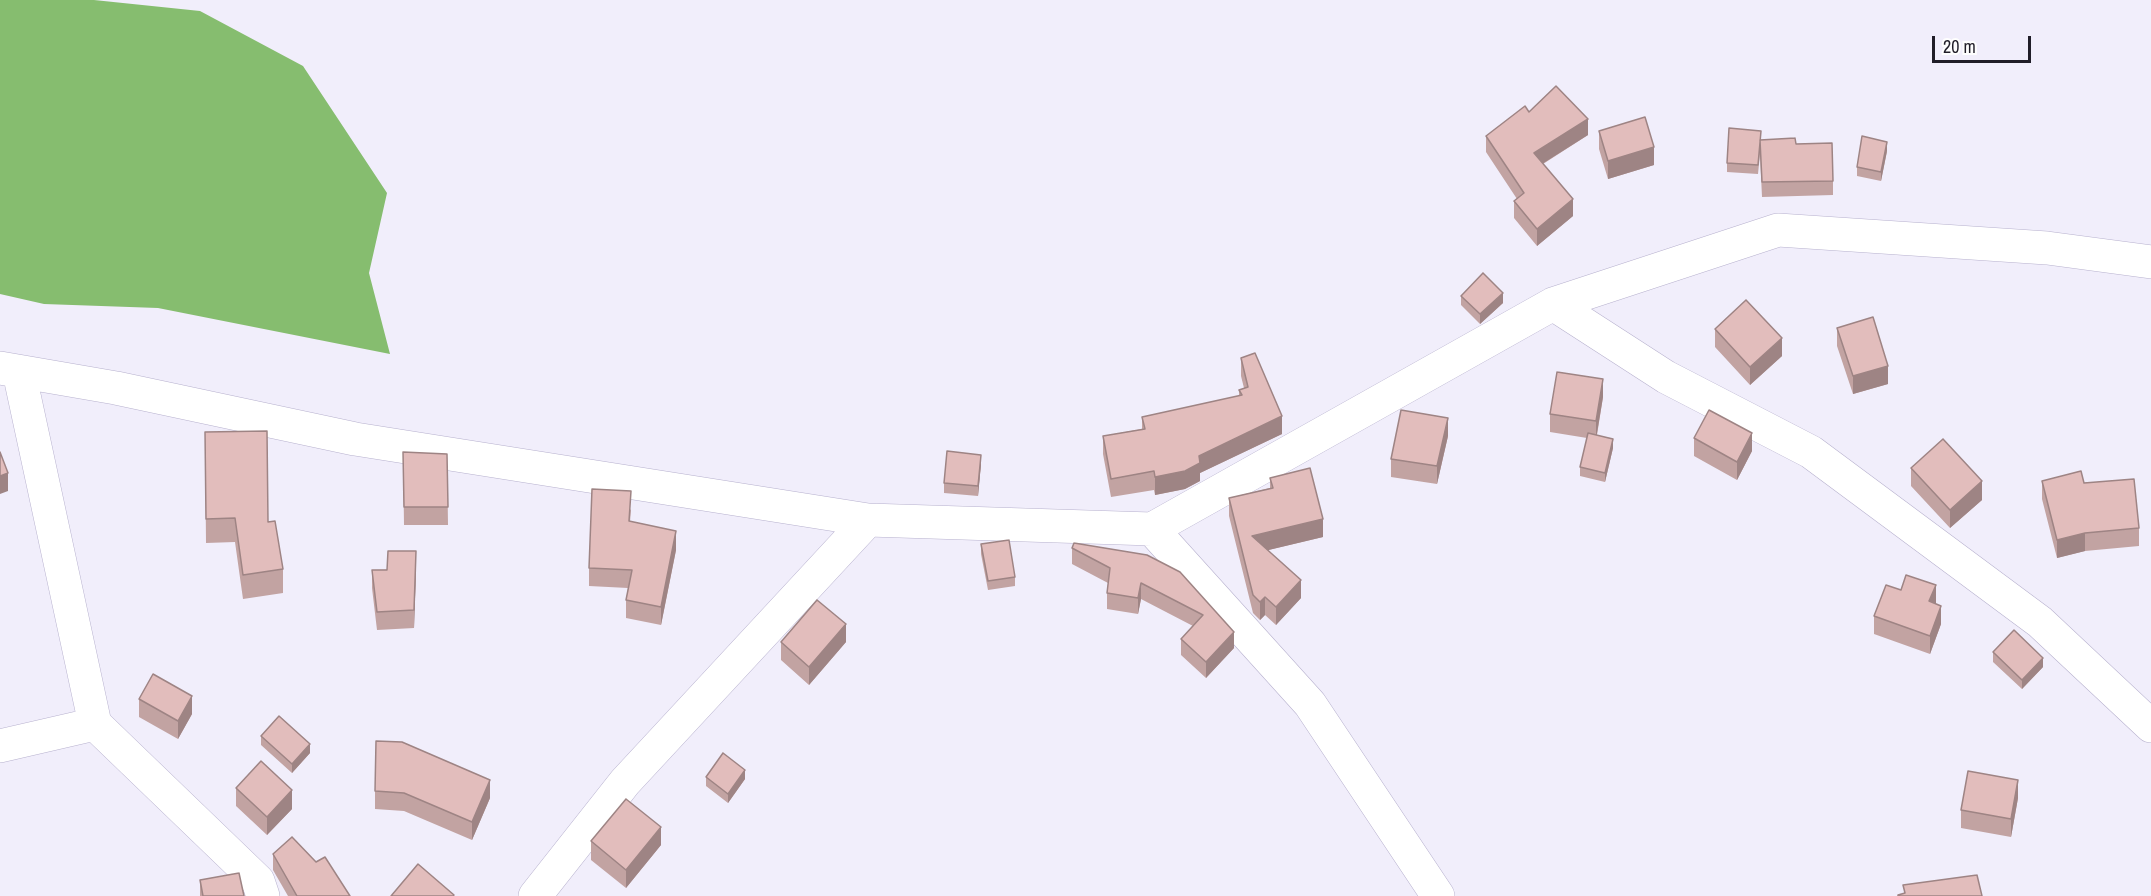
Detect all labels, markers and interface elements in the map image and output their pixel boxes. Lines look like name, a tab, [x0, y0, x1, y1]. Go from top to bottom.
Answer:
scale bar	[1935, 24, 2034, 62]
text: 20 m	[1943, 34, 1976, 59]

